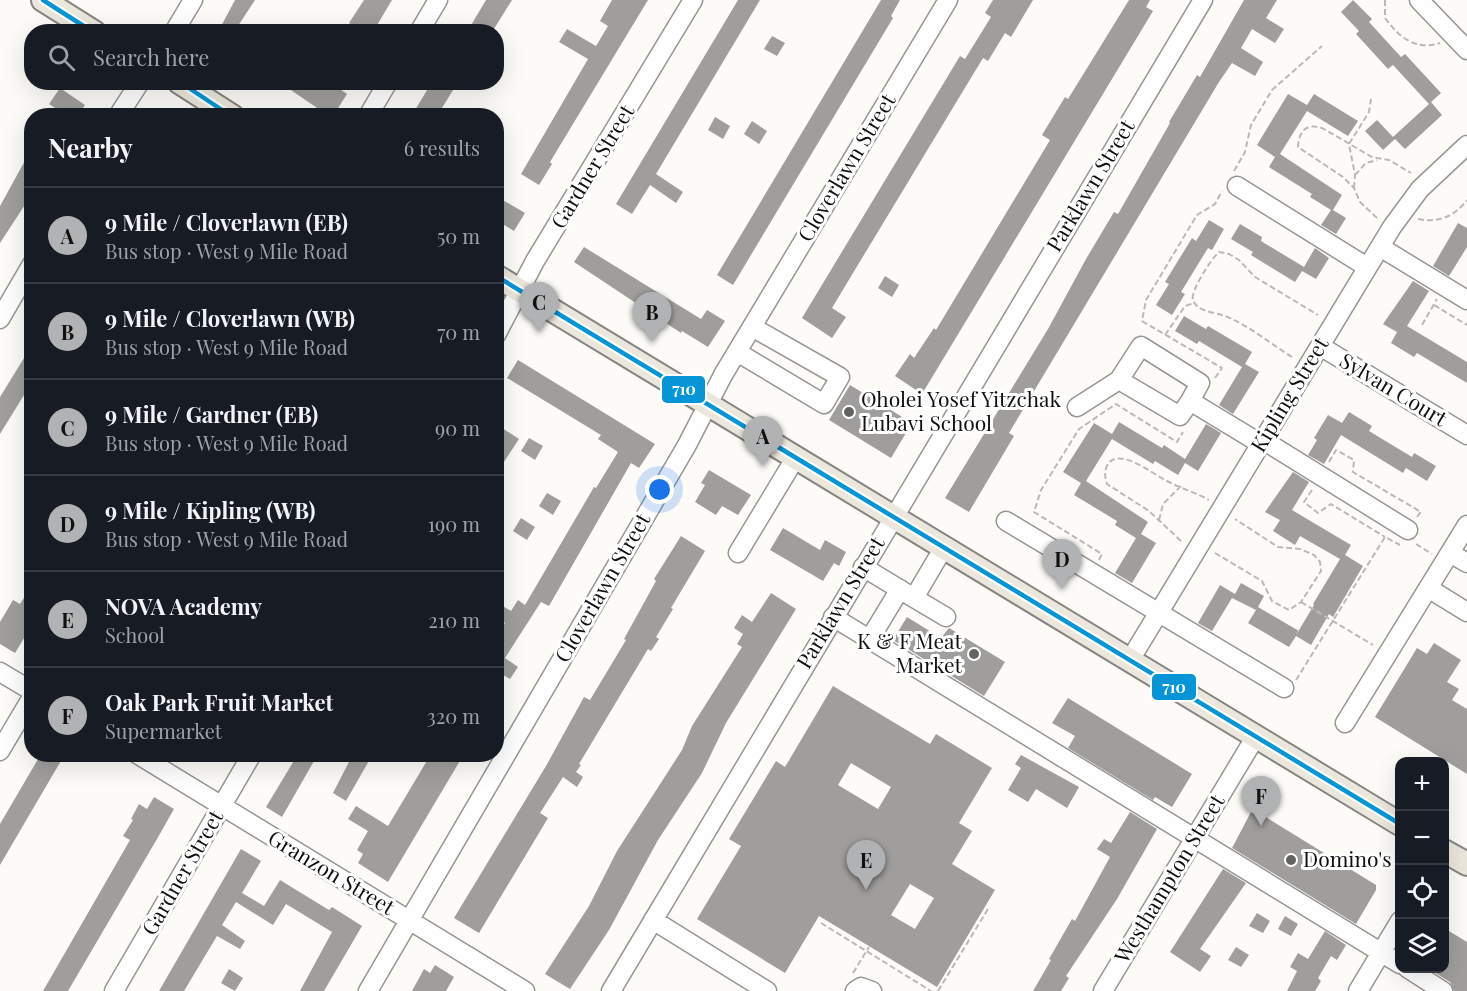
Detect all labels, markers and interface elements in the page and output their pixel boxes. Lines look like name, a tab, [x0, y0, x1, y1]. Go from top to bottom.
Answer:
search box	[24, 24, 504, 90]
icon: search	[45, 41, 78, 74]
text: Search here	[93, 42, 209, 72]
street label: Cloverlawn Street	[790, 87, 901, 246]
street label: Gardner Street	[543, 98, 640, 233]
street label: Parklawn Street	[1039, 113, 1140, 256]
text: Nearby	[48, 130, 133, 165]
text: 6 results	[404, 134, 480, 161]
text: 9 Mile / Cloverlawn (EB)	[105, 207, 348, 237]
text: A	[61, 222, 74, 249]
text: 50 m	[437, 222, 480, 249]
text: Bus stop · West 9 Mile Road	[105, 237, 348, 264]
pin: C	[520, 282, 558, 332]
pin: B	[632, 292, 672, 342]
text: 9 Mile / Cloverlawn (WB)	[105, 303, 355, 333]
text: B	[61, 318, 74, 345]
text: 70 m	[437, 318, 480, 345]
street label: Kipling Street	[1243, 331, 1334, 457]
text: Bus stop · West 9 Mile Road	[105, 333, 348, 360]
street label: Sylvan Court	[1335, 345, 1453, 432]
line badge: 710	[661, 375, 706, 404]
text: 710	[672, 378, 696, 399]
place label: Oholei Yosef Yitzchak Lubavi School	[861, 384, 1062, 436]
text: 9 Mile / Gardner (EB)	[105, 399, 318, 429]
marker: Oholei Yosef Yitzchak Lubavi School	[842, 405, 856, 419]
text: C	[60, 414, 75, 441]
text: 90 m	[435, 414, 480, 441]
pin: A	[744, 416, 783, 466]
text: Bus stop · West 9 Mile Road	[105, 429, 348, 456]
your location	[645, 475, 674, 504]
text: 9 Mile / Kipling (WB)	[105, 495, 316, 525]
street label: Cloverlawn Street	[547, 507, 656, 667]
text: D	[60, 510, 75, 537]
text: 190 m	[428, 510, 480, 537]
text: Bus stop · West 9 Mile Road	[105, 525, 348, 552]
street label: Parklawn Street	[789, 530, 890, 673]
pin: D	[1042, 540, 1082, 589]
text: NOVA Academy	[105, 591, 262, 621]
text: E	[61, 606, 74, 633]
text: 210 m	[428, 606, 480, 633]
text: School	[105, 621, 165, 648]
place label: K & F Meat Market	[857, 626, 963, 678]
marker: K & F Meat Market	[967, 647, 981, 661]
line badge: 710	[1151, 673, 1197, 701]
text: 710	[1162, 676, 1186, 697]
text: Oak Park Fruit Market	[105, 687, 333, 717]
text: F	[62, 702, 73, 729]
text: 320 m	[427, 702, 480, 729]
text: Supermarket	[105, 717, 222, 744]
map controls	[1395, 757, 1449, 973]
button: +	[1395, 757, 1449, 811]
pin: F	[1242, 776, 1280, 826]
street label: Westhampton Street	[1106, 788, 1230, 968]
street label: Gardner Street	[134, 804, 229, 940]
button: −	[1395, 811, 1449, 865]
street label: Granzon Street	[264, 823, 401, 920]
pin: E	[846, 840, 886, 890]
place label: Domino's	[1303, 844, 1392, 872]
marker: Domino's	[1284, 853, 1298, 867]
button: locate	[1395, 865, 1449, 919]
button: layers	[1395, 919, 1449, 973]

